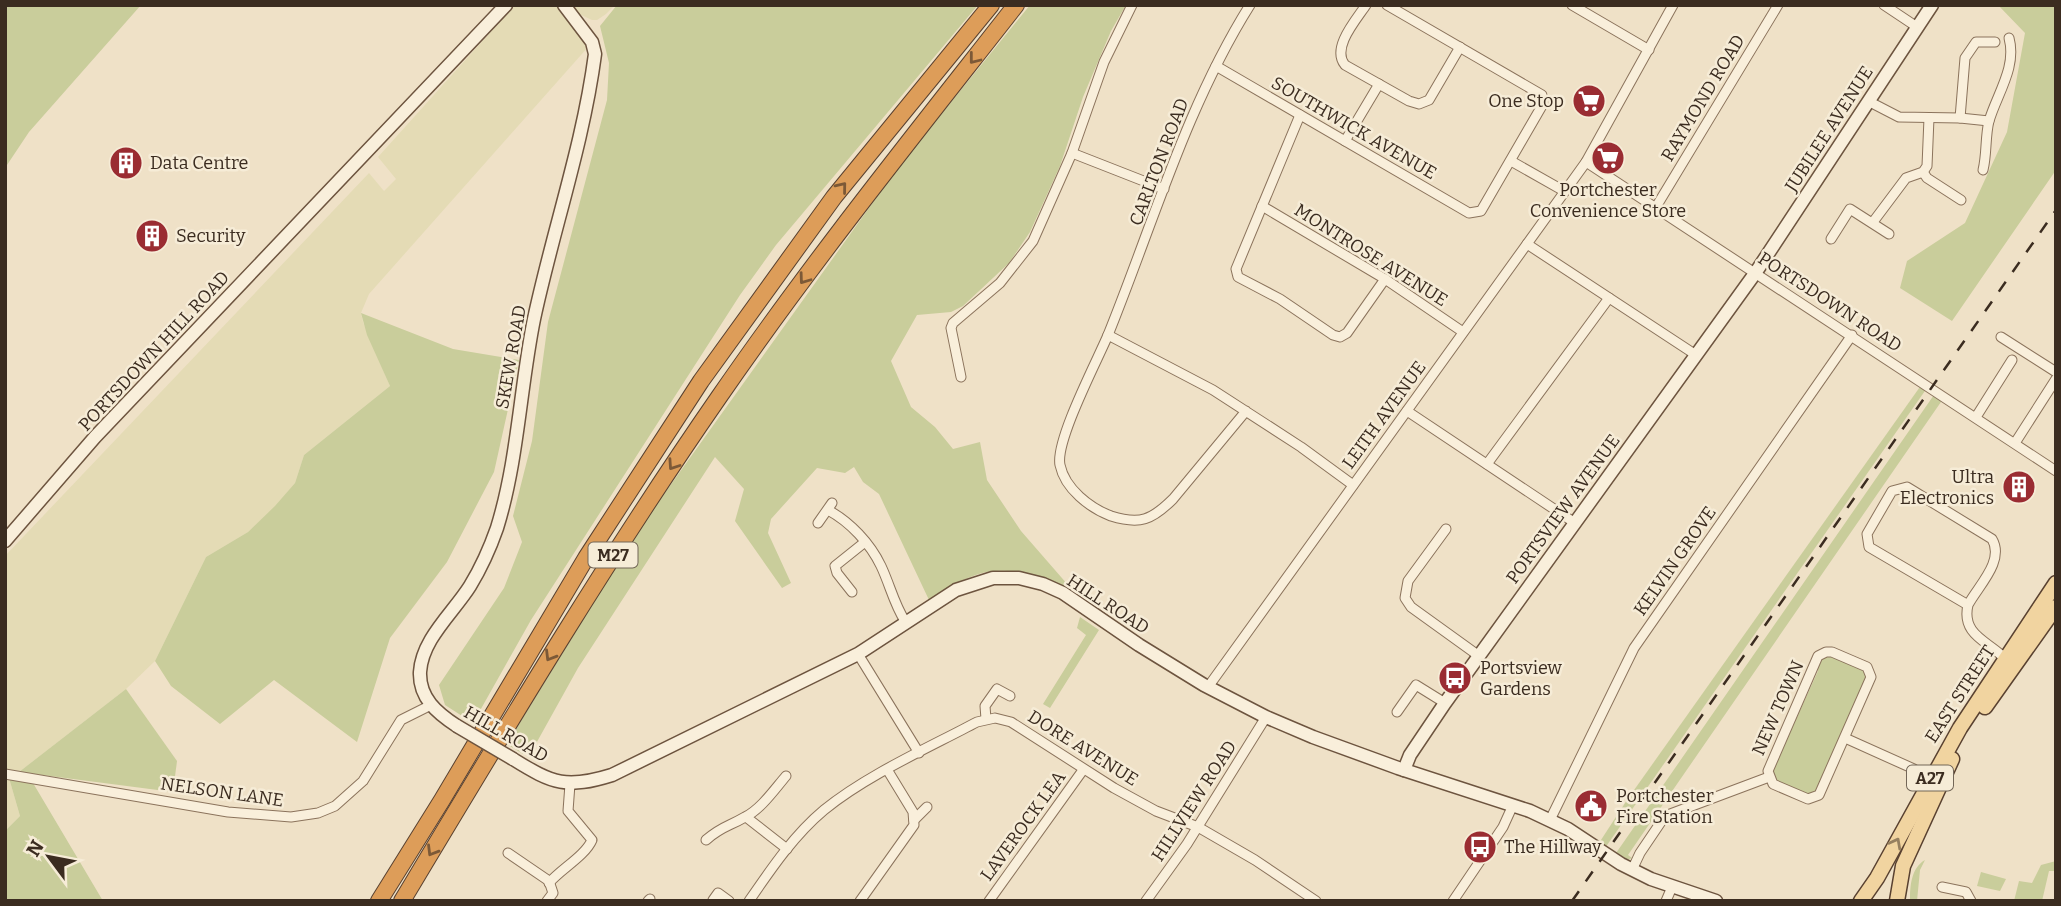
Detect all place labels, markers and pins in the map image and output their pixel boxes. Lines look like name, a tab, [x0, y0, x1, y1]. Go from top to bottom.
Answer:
supermarket icon: One Stop	[1570, 82, 1608, 120]
place label: One Stop	[1488, 90, 1564, 112]
supermarket icon: Portchester Convenience Store	[1589, 139, 1627, 177]
building icon: Data Centre	[107, 144, 145, 182]
place label: Data Centre	[150, 152, 248, 174]
place label: Portchester Convenience Store	[1530, 179, 1686, 222]
building icon: Security	[133, 217, 171, 255]
place label: Security	[176, 225, 246, 247]
place label: Ultra Electronics	[1900, 466, 1994, 509]
building icon: Ultra Electronics	[2000, 468, 2038, 506]
place label: Portsview Gardens	[1480, 657, 1563, 700]
bus stop icon: Portsview Gardens	[1436, 659, 1474, 697]
place label: Portchester Fire Station	[1616, 785, 1714, 828]
public building icon: Portchester Fire Station	[1572, 787, 1610, 825]
bus stop icon: The Hillway	[1461, 828, 1499, 866]
place label: The Hillway	[1504, 836, 1602, 858]

